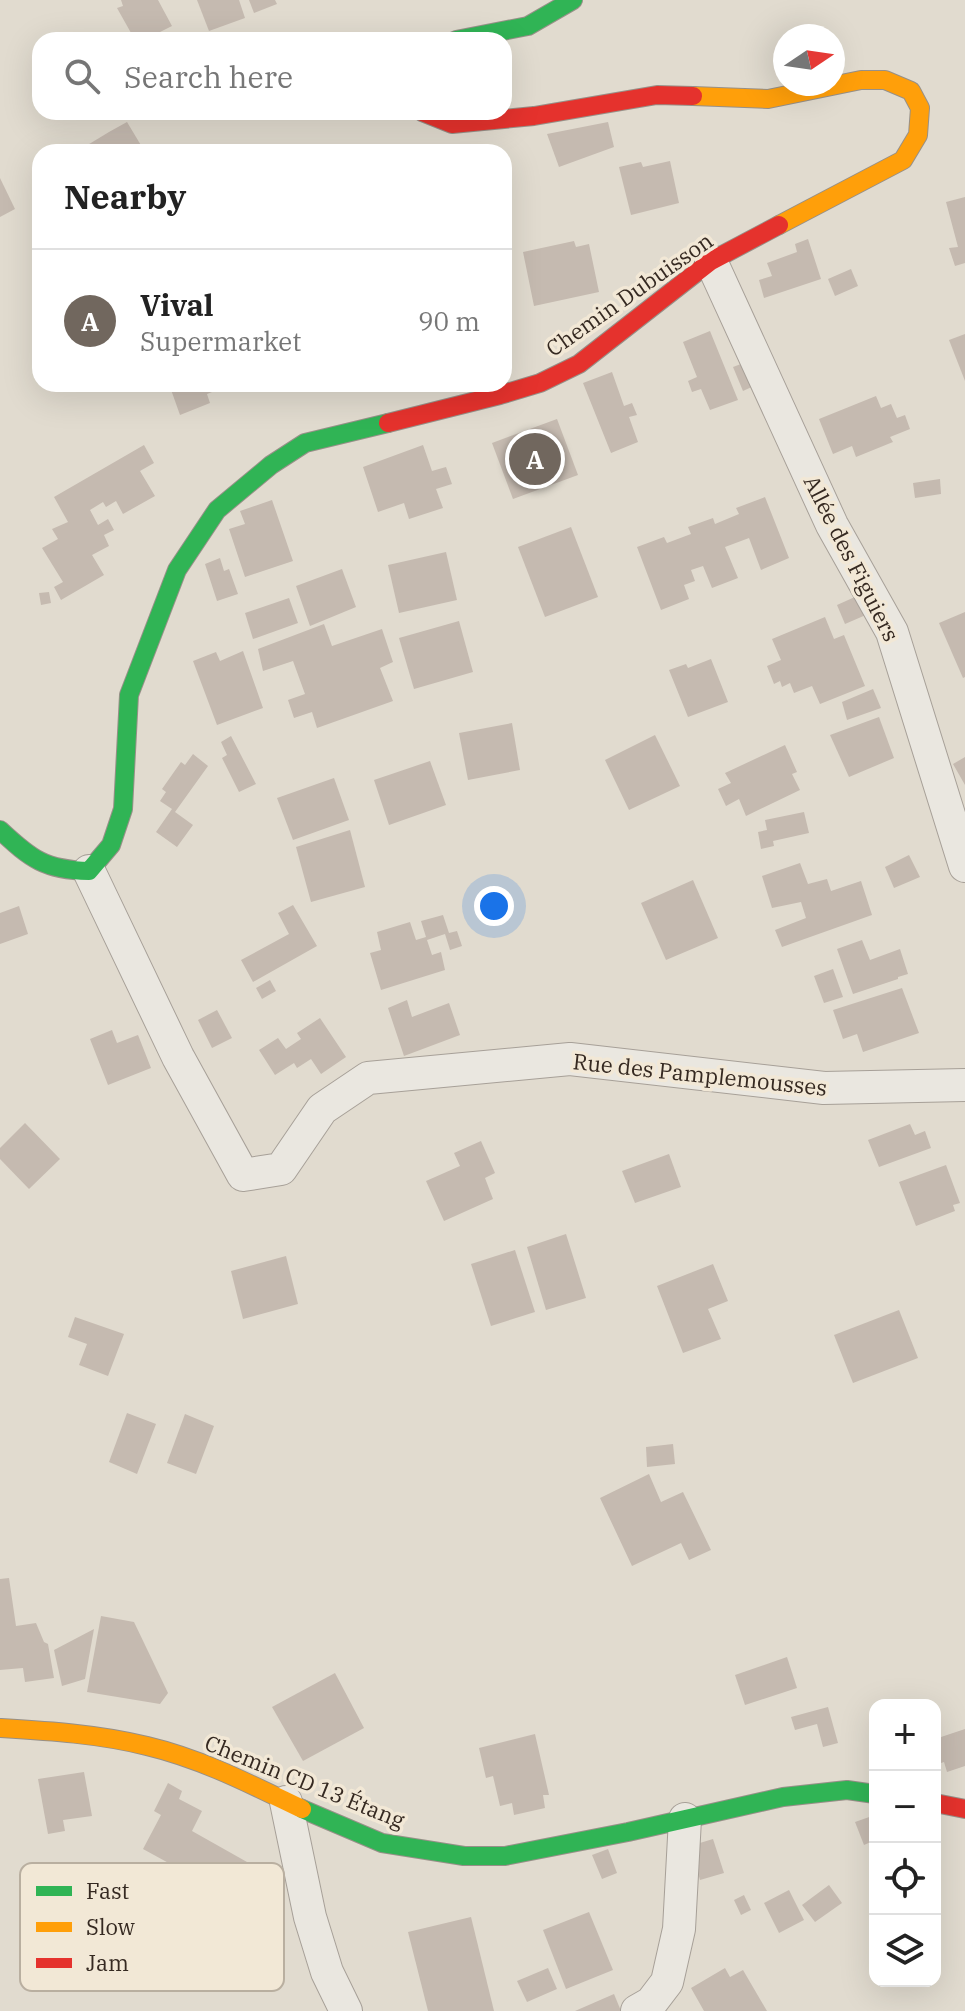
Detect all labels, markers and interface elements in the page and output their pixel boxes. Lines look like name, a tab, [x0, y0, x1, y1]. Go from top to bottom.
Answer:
north arrow	[773, 24, 845, 96]
search box	[32, 32, 512, 120]
icon: search	[60, 54, 104, 98]
text: Search here	[124, 57, 293, 96]
text: Nearby	[64, 174, 186, 218]
street label: Chemin Dubuisson	[540, 225, 718, 363]
text: Vival	[140, 285, 214, 324]
text: A	[81, 304, 99, 338]
text: 90 m	[418, 304, 480, 338]
text: Supermarket	[140, 324, 301, 358]
pin: A	[509, 429, 561, 489]
street label: Allée des Figuiers	[798, 470, 906, 646]
your location	[474, 886, 514, 926]
street label: Rue des Pamplemousses	[572, 1046, 828, 1102]
map controls	[869, 1699, 941, 1987]
button: +	[869, 1699, 941, 1771]
street label: Chemin CD 13 Étang	[201, 1728, 409, 1834]
button: −	[869, 1771, 941, 1843]
button: locate	[869, 1843, 941, 1915]
legend	[20, 1863, 284, 1991]
text: Fast	[86, 1876, 129, 1905]
text: Slow	[86, 1912, 135, 1941]
button: layers	[869, 1915, 941, 1987]
text: Jam	[86, 1948, 129, 1977]

